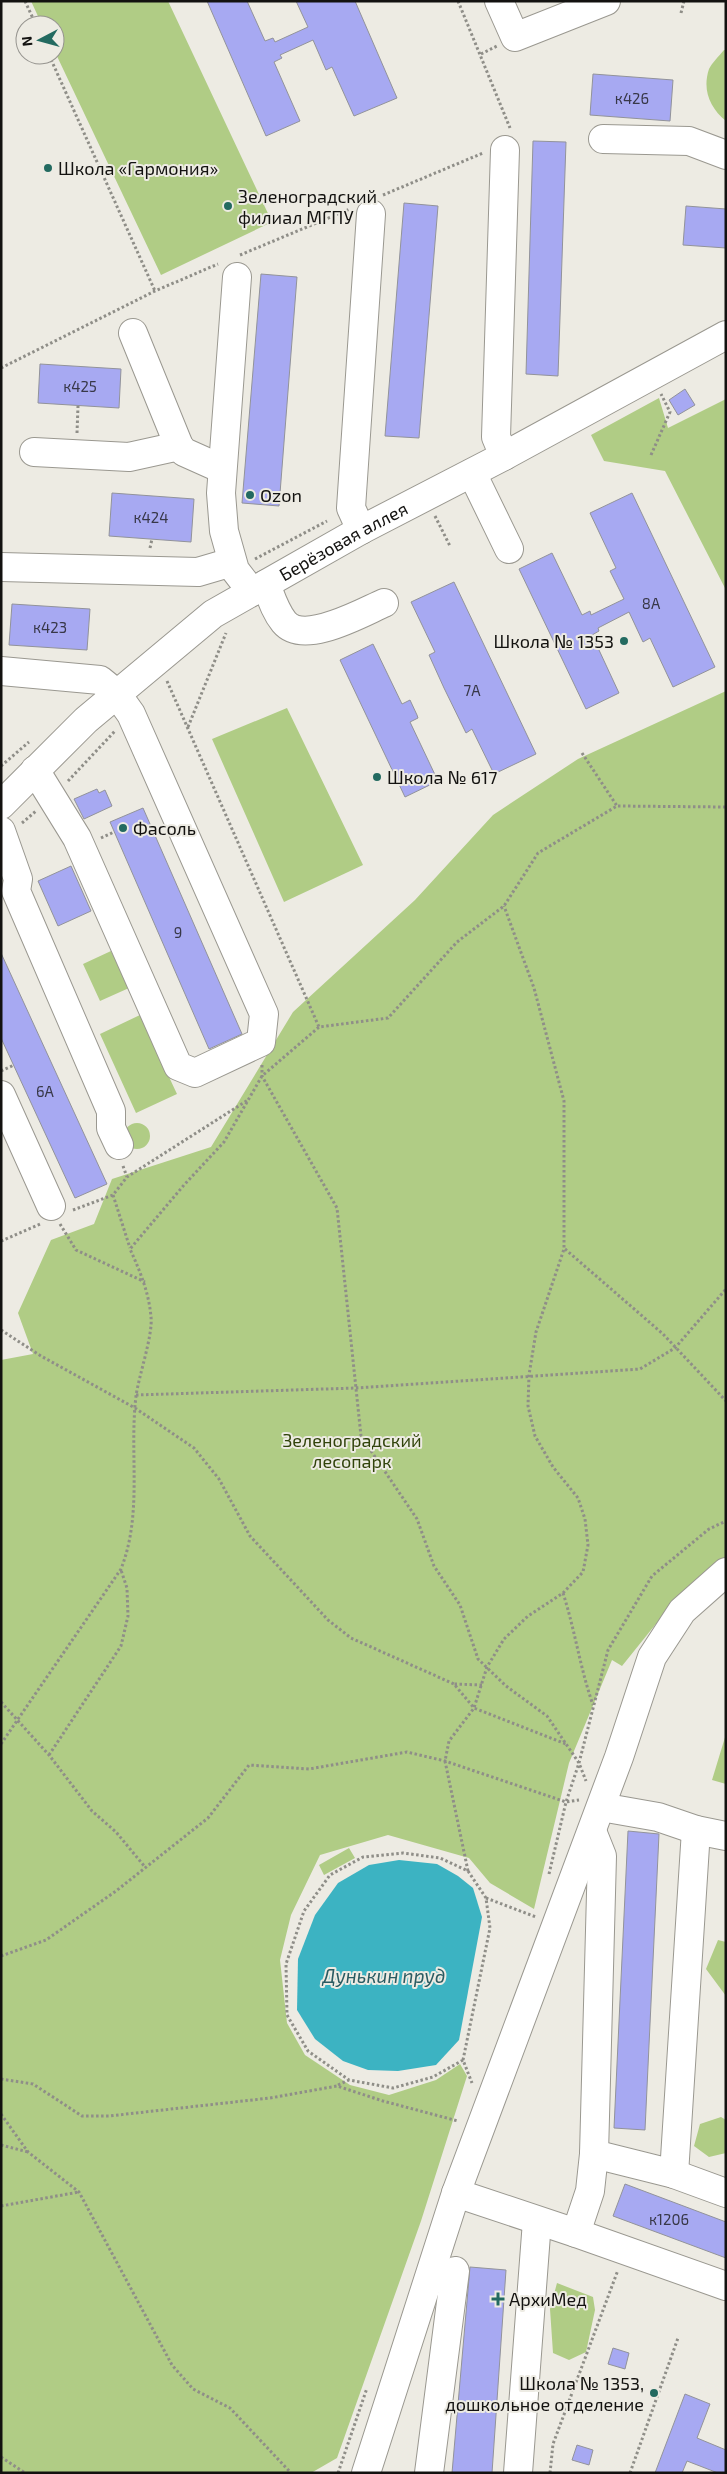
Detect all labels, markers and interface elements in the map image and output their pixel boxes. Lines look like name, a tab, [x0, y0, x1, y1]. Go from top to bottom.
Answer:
north arrow	[15, 15, 65, 65]
text: N	[18, 35, 36, 47]
house number: к426	[615, 89, 649, 107]
place label: Школа «Гармония»	[58, 157, 218, 179]
marker: Школа «Гармония»	[42, 162, 54, 174]
place label: Зеленоградский филиал МГПУ	[238, 185, 377, 228]
marker: Зеленоградский филиал МГПУ	[222, 200, 234, 212]
house number: к425	[63, 377, 97, 395]
place label: Ozon	[260, 484, 302, 506]
marker: Ozon	[244, 489, 256, 501]
street label: Берёзовая аллея	[275, 497, 411, 585]
house number: к424	[134, 508, 168, 526]
house number: 8А	[642, 594, 661, 612]
house number: к423	[33, 618, 67, 636]
place label: Школа № 1353	[493, 630, 614, 652]
marker: Школа № 1353	[618, 635, 630, 647]
house number: 7А	[463, 681, 481, 699]
place label: Школа № 617	[387, 766, 497, 788]
marker: Школа № 617	[371, 771, 383, 783]
place label: Фасоль	[133, 817, 196, 839]
marker: Фасоль	[117, 822, 129, 834]
house number: 9	[174, 923, 182, 941]
house number: 6А	[36, 1082, 55, 1100]
park label: Зеленоградский лесопарк	[282, 1429, 422, 1472]
water label: Дунькин пруд	[322, 1964, 445, 1987]
house number: к1206	[649, 2210, 689, 2228]
place label: АрхиМед	[509, 2288, 587, 2310]
marker: АрхиМед	[491, 2292, 505, 2306]
place label: Школа № 1353, дошкольное отделение	[445, 2372, 644, 2415]
marker: Школа № 1353, дошкольное отделение	[648, 2387, 660, 2399]

